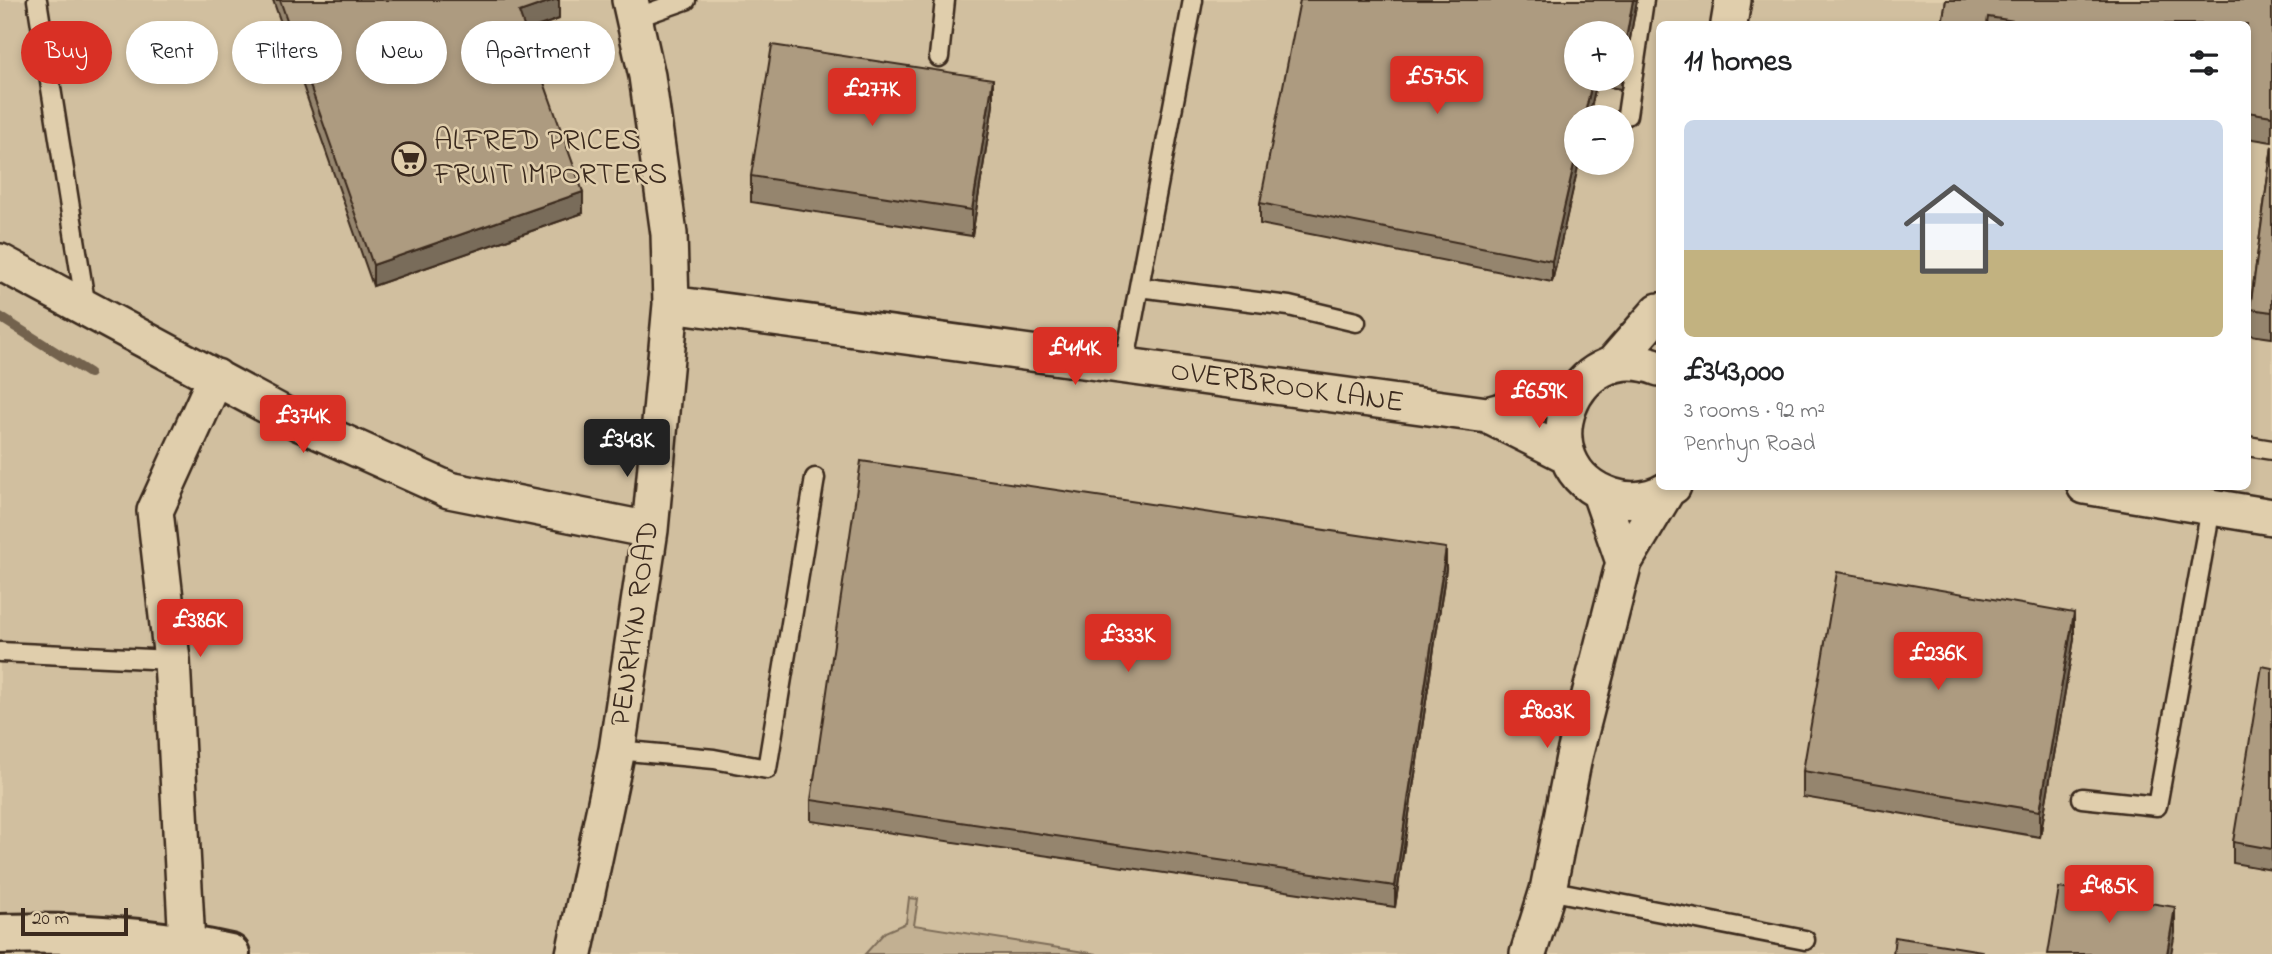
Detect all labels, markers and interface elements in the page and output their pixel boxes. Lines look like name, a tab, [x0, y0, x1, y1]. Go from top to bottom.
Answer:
chip: Buy	[21, 21, 112, 84]
chip: Rent	[126, 21, 218, 84]
chip: Filters	[232, 21, 342, 84]
chip: New	[356, 21, 447, 84]
chip: Apartment	[461, 21, 615, 84]
map controls	[1564, 21, 1634, 175]
button: +	[1564, 21, 1634, 91]
text: 11 homes	[1684, 41, 1792, 85]
icon: filters	[2185, 44, 2223, 82]
pin: £575K	[1388, 57, 1486, 116]
text: £575K	[1406, 62, 1468, 95]
pin: £277K	[823, 68, 921, 128]
text: £277K	[844, 74, 900, 107]
button: −	[1564, 105, 1634, 175]
place label: ALFRED PRICES FRUIT IMPORTERS	[433, 120, 667, 198]
supermarket icon: ALFRED PRICES FRUIT IMPORTERS	[390, 140, 428, 178]
icon: home	[1891, 166, 2017, 292]
pin: £414K	[1026, 328, 1124, 387]
text: £414K	[1049, 333, 1101, 366]
street label: OVERBROOK LANE	[1168, 350, 1406, 426]
text: £343,000	[1684, 351, 1784, 395]
pin: £659K	[1490, 370, 1588, 430]
text: £659K	[1511, 376, 1567, 409]
text: 3 rooms · 92 m²	[1684, 395, 1825, 428]
pin: £374K	[254, 396, 352, 455]
text: £374K	[276, 401, 330, 434]
pin: £343K	[578, 420, 676, 479]
text: £343K	[600, 425, 654, 458]
text: Penrhyn Road	[1684, 428, 1816, 461]
street label: PENRHYN ROAD	[600, 519, 672, 729]
pin: £386K	[151, 600, 249, 659]
text: £386K	[173, 605, 227, 638]
pin: £333K	[1079, 614, 1177, 674]
text: £333K	[1101, 620, 1155, 653]
pin: £236K	[1889, 632, 1987, 692]
text: £236K	[1910, 638, 1966, 671]
pin: £803K	[1498, 690, 1596, 750]
text: £803K	[1520, 696, 1574, 729]
pin: £485K	[2060, 866, 2158, 925]
text: £485K	[2081, 871, 2137, 904]
scale bar	[21, 905, 128, 937]
text: 20 m	[32, 906, 69, 933]

